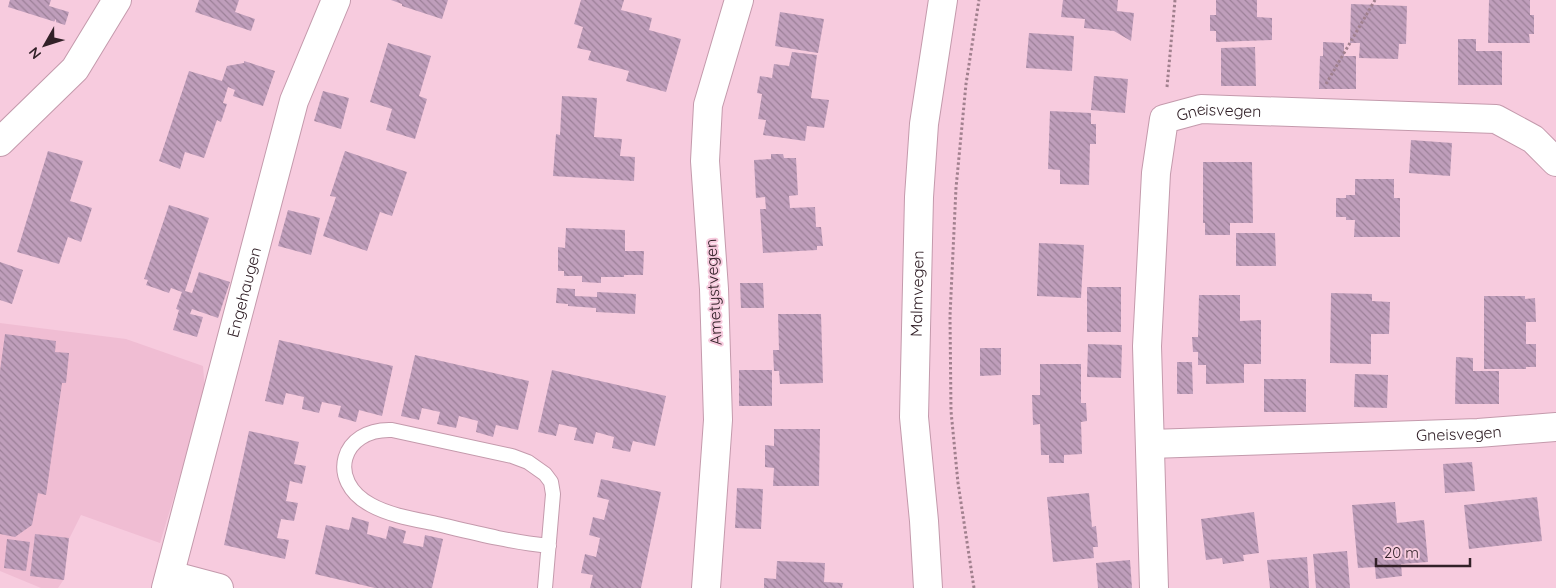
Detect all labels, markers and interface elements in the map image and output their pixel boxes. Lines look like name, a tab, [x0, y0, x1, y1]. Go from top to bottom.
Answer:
north arrow	[20, 20, 70, 70]
text: N	[25, 44, 45, 63]
street label: Gneisvegen	[1174, 98, 1262, 125]
street label: Ametystvegen	[700, 238, 726, 346]
street label: Engehaugen	[222, 245, 265, 339]
street label: Malmvegen	[906, 250, 928, 337]
street label: Gneisvegen	[1416, 421, 1502, 445]
scale bar	[1376, 536, 1470, 568]
text: 20 m	[1384, 543, 1419, 562]

